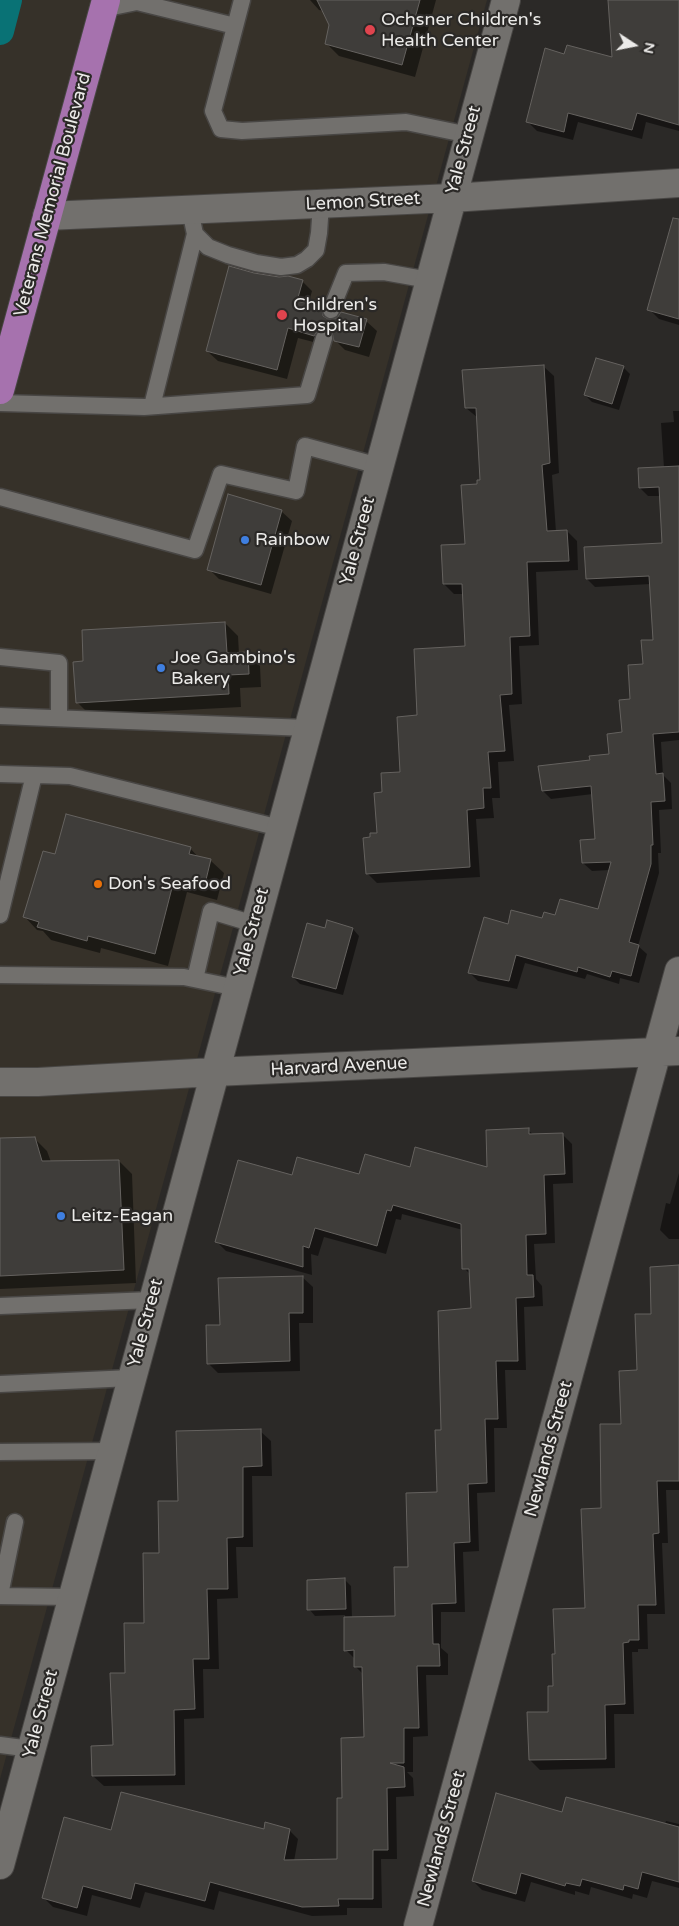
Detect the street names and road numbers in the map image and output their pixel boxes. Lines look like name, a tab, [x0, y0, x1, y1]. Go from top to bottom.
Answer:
street label: Veterans Memorial Boulevard	[10, 71, 96, 319]
street label: Yale Street	[442, 103, 486, 197]
street label: Lemon Street	[305, 188, 421, 216]
street label: Yale Street	[336, 494, 380, 588]
street label: Yale Street	[230, 885, 274, 979]
street label: Harvard Avenue	[270, 1053, 408, 1081]
street label: Yale Street	[124, 1276, 168, 1370]
street label: Newlands Street	[520, 1378, 578, 1520]
street label: Yale Street	[19, 1667, 63, 1761]
street label: Newlands Street	[413, 1768, 471, 1910]

